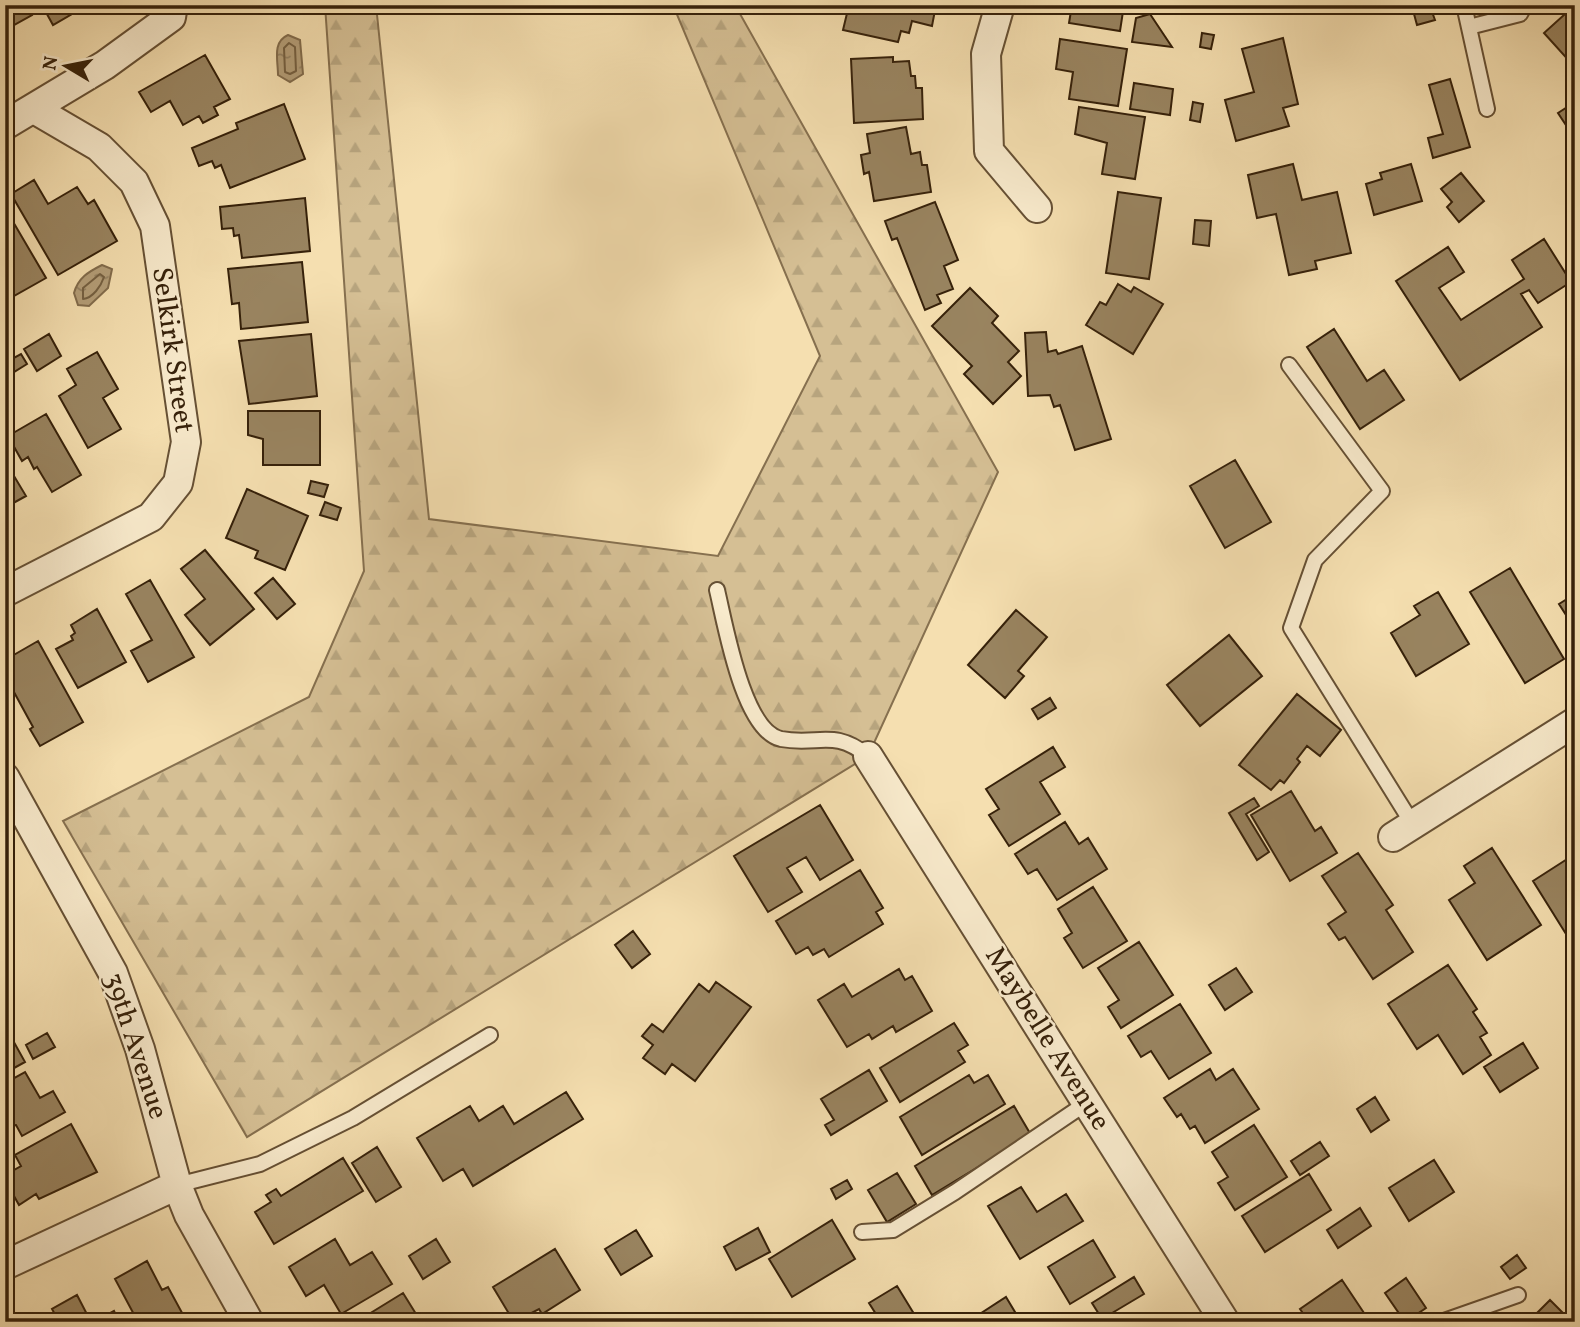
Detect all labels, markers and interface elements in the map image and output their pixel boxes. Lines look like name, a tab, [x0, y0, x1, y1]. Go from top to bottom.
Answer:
north arrow	[32, 32, 102, 102]
text: N	[37, 54, 65, 72]
street label: Selkirk Street	[141, 265, 203, 435]
street label: Maybelle Avenue	[975, 940, 1119, 1138]
street label: 39th Avenue	[93, 968, 177, 1124]

